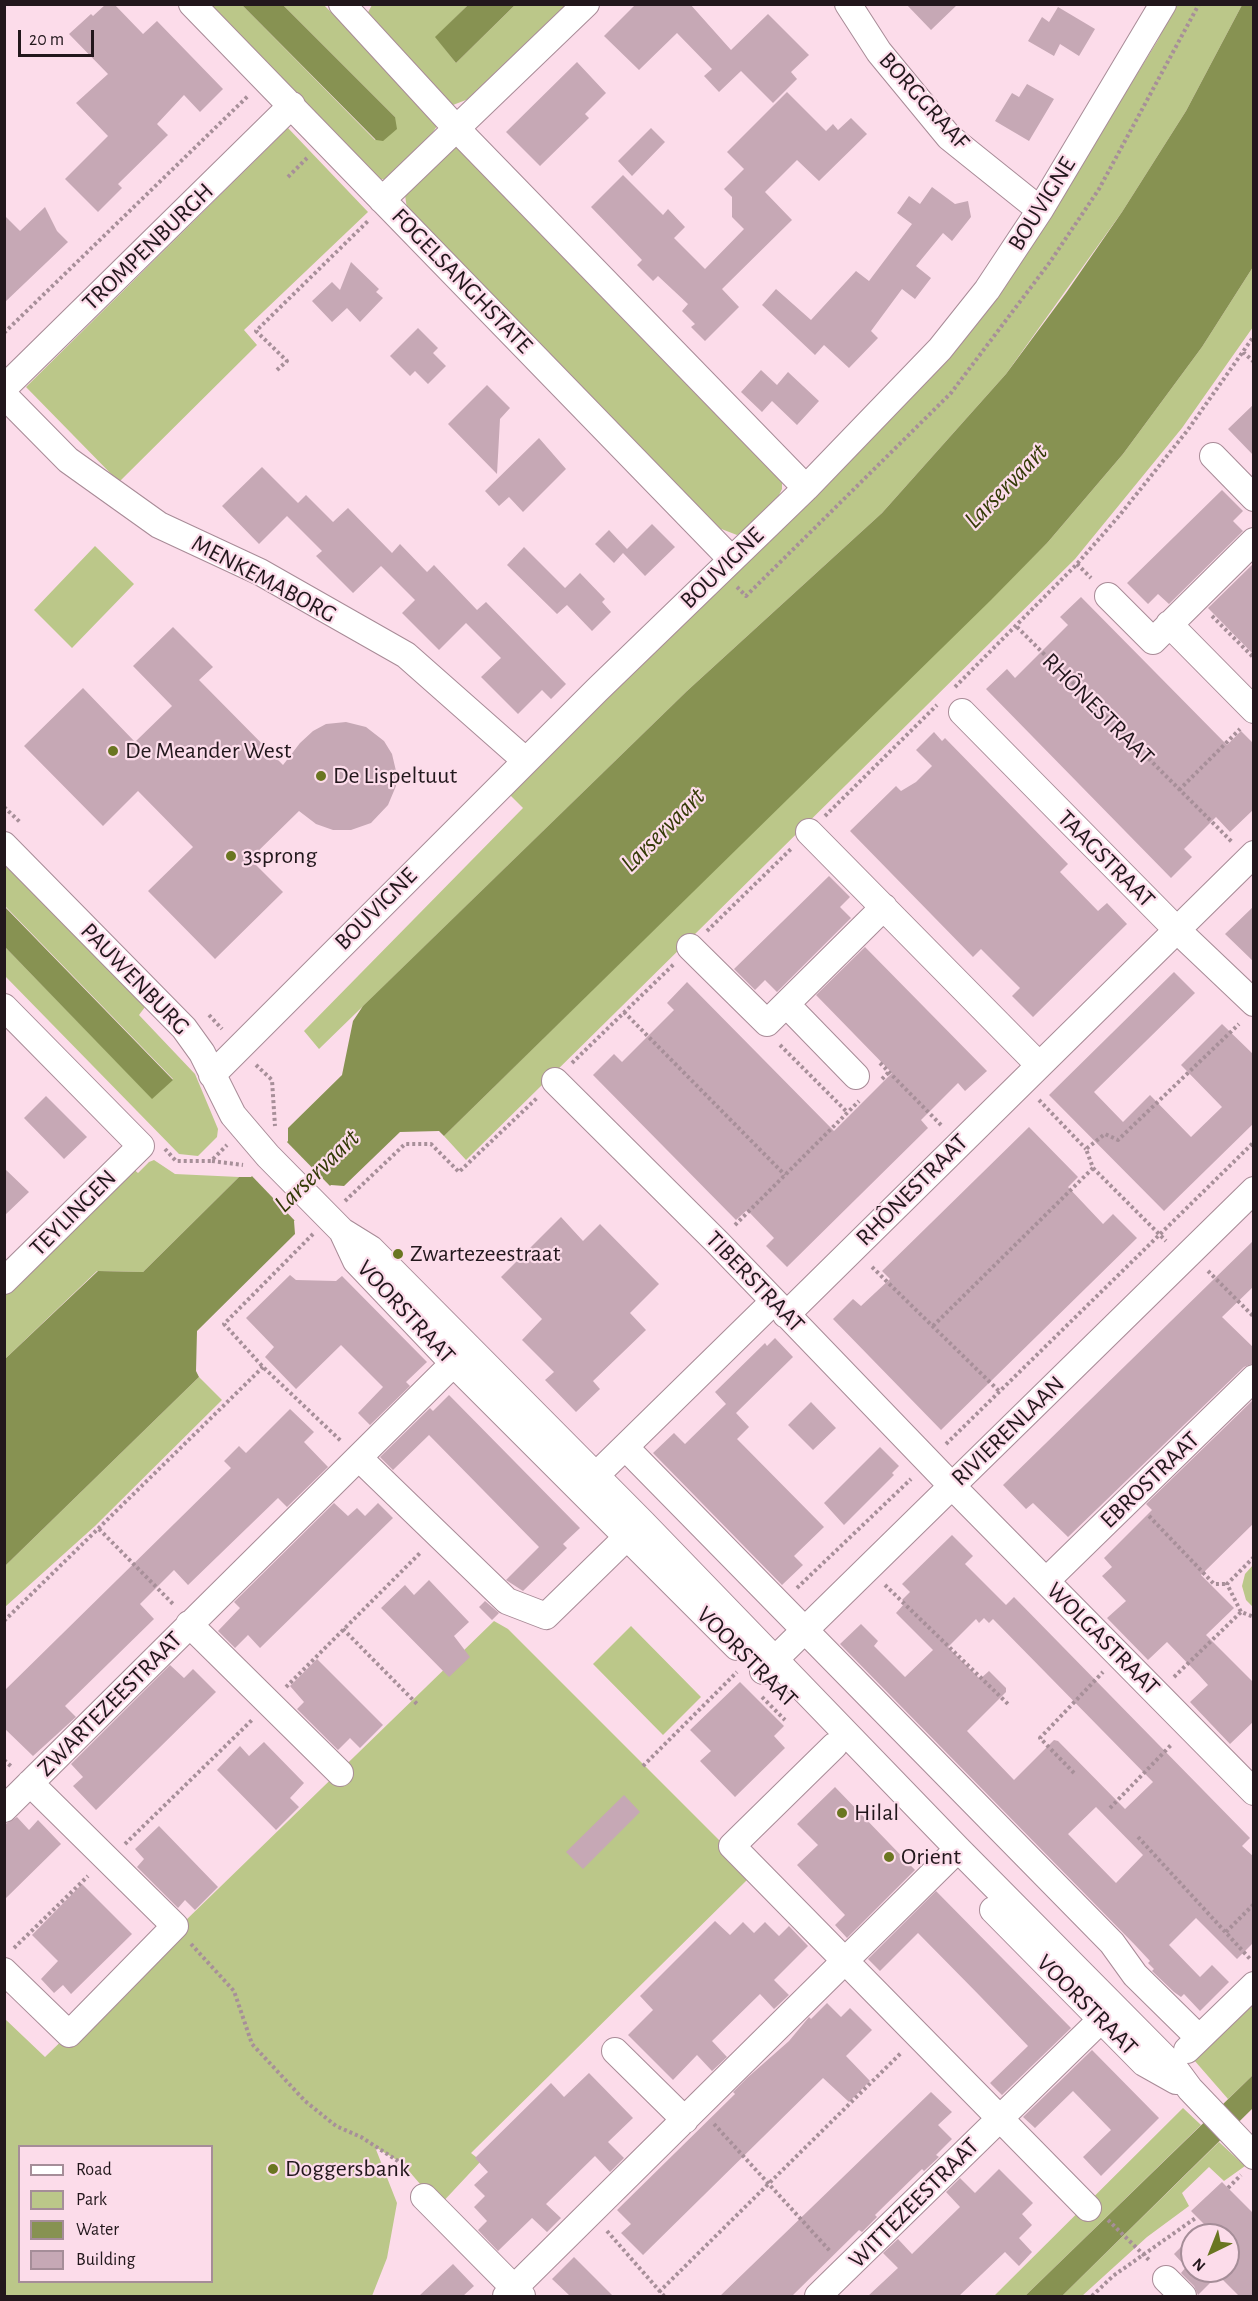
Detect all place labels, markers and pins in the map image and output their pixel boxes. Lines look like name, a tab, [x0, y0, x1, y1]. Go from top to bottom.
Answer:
place label: De Meander West	[125, 737, 291, 765]
marker: De Meander West	[106, 744, 120, 758]
place label: De Lispeltuut	[333, 762, 457, 790]
marker: De Lispeltuut	[314, 769, 328, 783]
place label: 3sprong	[243, 842, 317, 870]
marker: 3sprong	[224, 849, 238, 863]
place label: Zwartezeestraat	[410, 1240, 561, 1268]
marker: Zwartezeestraat	[391, 1247, 405, 1261]
place label: Hilal	[854, 1799, 899, 1827]
marker: Hilal	[835, 1806, 849, 1820]
place label: Orient	[901, 1843, 961, 1871]
marker: Orient	[882, 1850, 896, 1864]
place label: Doggersbank	[285, 2155, 410, 2183]
marker: Doggersbank	[266, 2162, 280, 2176]

